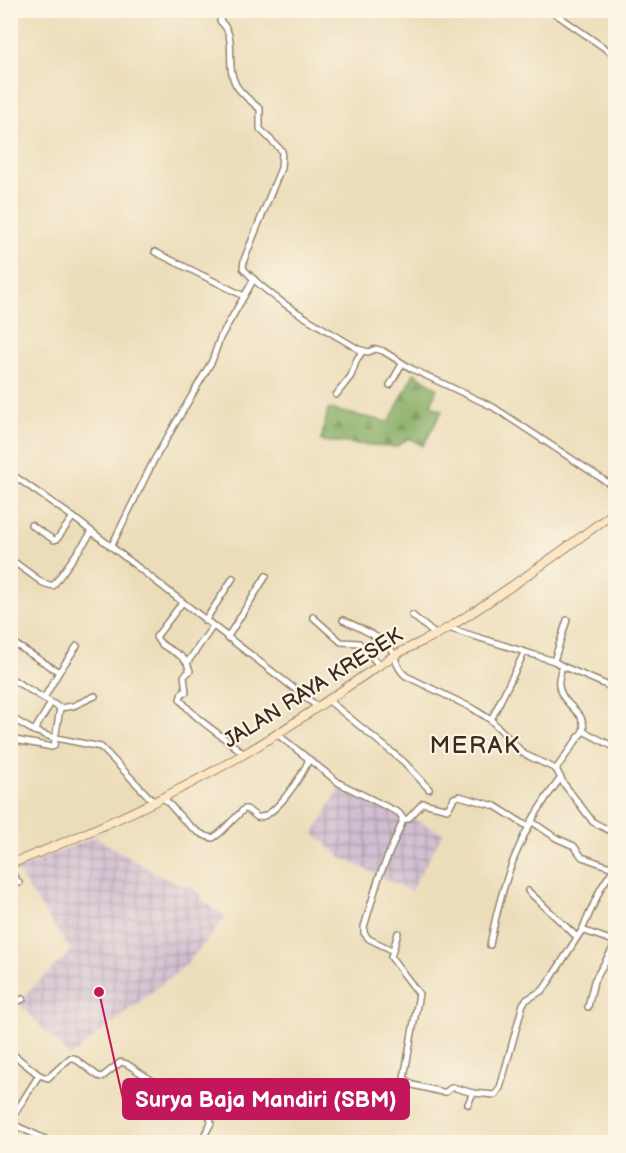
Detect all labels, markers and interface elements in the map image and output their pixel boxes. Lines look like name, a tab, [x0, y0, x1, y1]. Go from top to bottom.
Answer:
street label: JALAN RAYA KRESEK	[219, 622, 408, 753]
district label: MERAK	[429, 731, 521, 760]
callout: Surya Baja Mandiri (SBM)	[123, 1079, 409, 1119]
text: Surya Baja Mandiri (SBM)	[135, 1087, 397, 1114]

